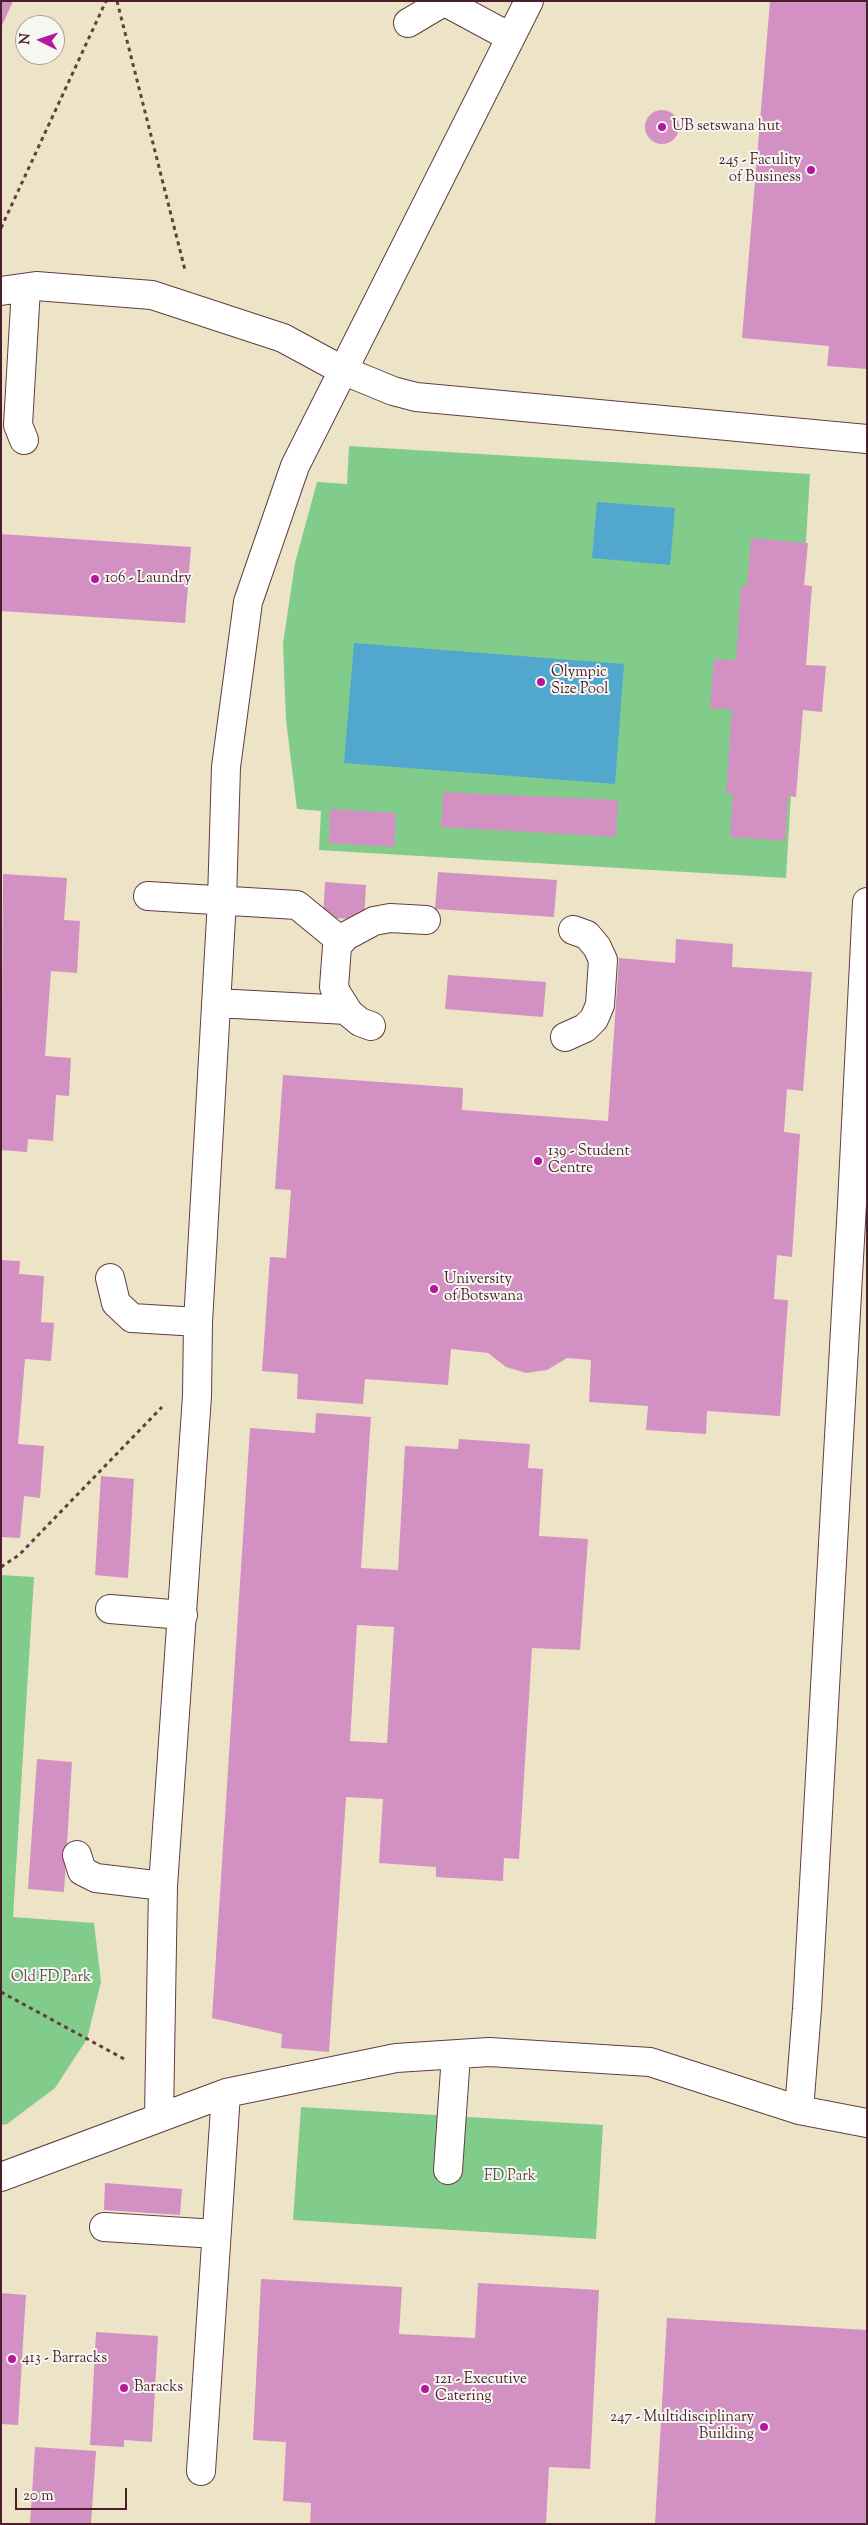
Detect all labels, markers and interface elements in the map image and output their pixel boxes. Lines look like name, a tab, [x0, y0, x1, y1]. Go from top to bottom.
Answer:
north arrow	[15, 15, 65, 65]
text: N	[16, 33, 36, 45]
place label: UB setswana hut	[672, 118, 780, 136]
marker: UB setswana hut	[656, 121, 668, 133]
place label: 245 - Faculity of Business	[719, 152, 801, 187]
marker: 245 - Faculity of Business	[805, 164, 817, 176]
place label: 106 - Laundry	[105, 570, 191, 588]
marker: 106 - Laundry	[89, 573, 101, 585]
place label: Olympic Size Pool	[551, 664, 608, 699]
marker: Olympic Size Pool	[535, 676, 547, 688]
place label: 139 - Student Centre	[548, 1143, 630, 1178]
marker: 139 - Student Centre	[532, 1155, 544, 1167]
place label: University of Botswana	[444, 1271, 523, 1306]
marker: University of Botswana	[428, 1283, 440, 1295]
park label: Old FD Park	[11, 1969, 91, 1987]
park label: FD Park	[484, 2168, 536, 2186]
place label: 413 - Barracks	[22, 2350, 107, 2368]
marker: 413 - Barracks	[6, 2353, 18, 2365]
place label: 121 - Executive Catering	[435, 2371, 527, 2406]
place label: Baracks	[134, 2379, 183, 2397]
marker: Baracks	[118, 2382, 130, 2394]
marker: 121 - Executive Catering	[419, 2383, 431, 2395]
place label: 247 - Multidisciplinary Building	[610, 2409, 754, 2444]
marker: 247 - Multidisciplinary Building	[758, 2421, 770, 2433]
scale bar	[18, 2478, 130, 2510]
text: 20 m	[23, 2486, 54, 2507]

